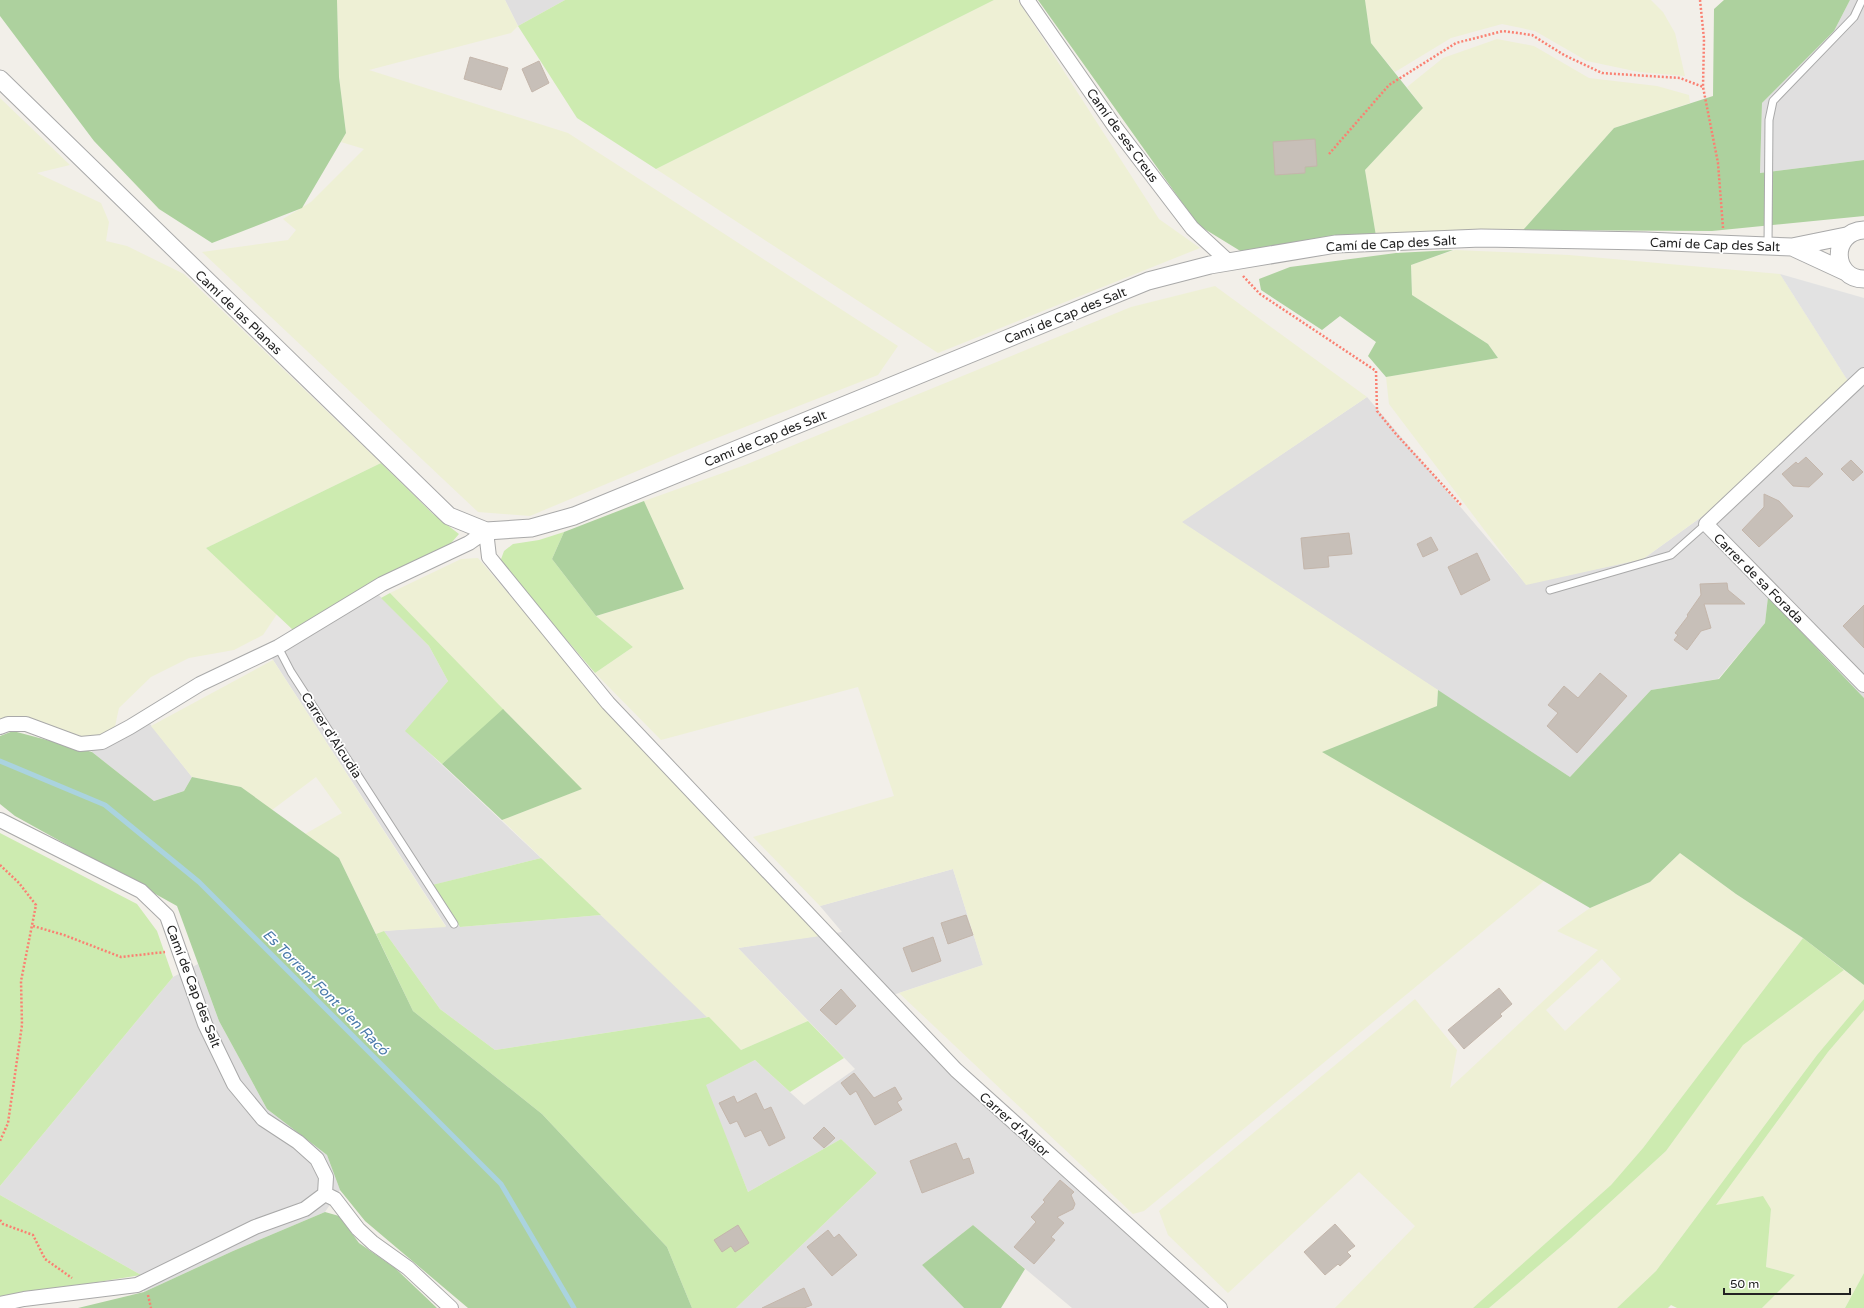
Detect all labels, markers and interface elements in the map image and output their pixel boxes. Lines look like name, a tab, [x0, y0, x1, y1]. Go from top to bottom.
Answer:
street label: Camí de ses Creus	[1083, 85, 1162, 186]
street label: Camí de Cap des Salt	[1325, 233, 1457, 255]
street label: Camí de Cap des Salt	[1649, 235, 1780, 255]
street label: Camí de las Planas	[192, 267, 285, 358]
street label: Camí de Cap des Salt	[1002, 284, 1129, 348]
street label: Camí de Cap des Salt	[702, 407, 829, 471]
street label: Carrer de sa Forada	[1710, 530, 1807, 627]
street label: Carrer d'Alcudia	[297, 690, 365, 782]
street label: Camí de Cap des Salt	[162, 923, 224, 1050]
water label: Es Torrent Font d'en Racó	[259, 926, 393, 1060]
street label: Carrer d'Alaior	[976, 1089, 1053, 1161]
scale bar	[1724, 1270, 1850, 1296]
text: 50 m	[1730, 1277, 1759, 1291]

